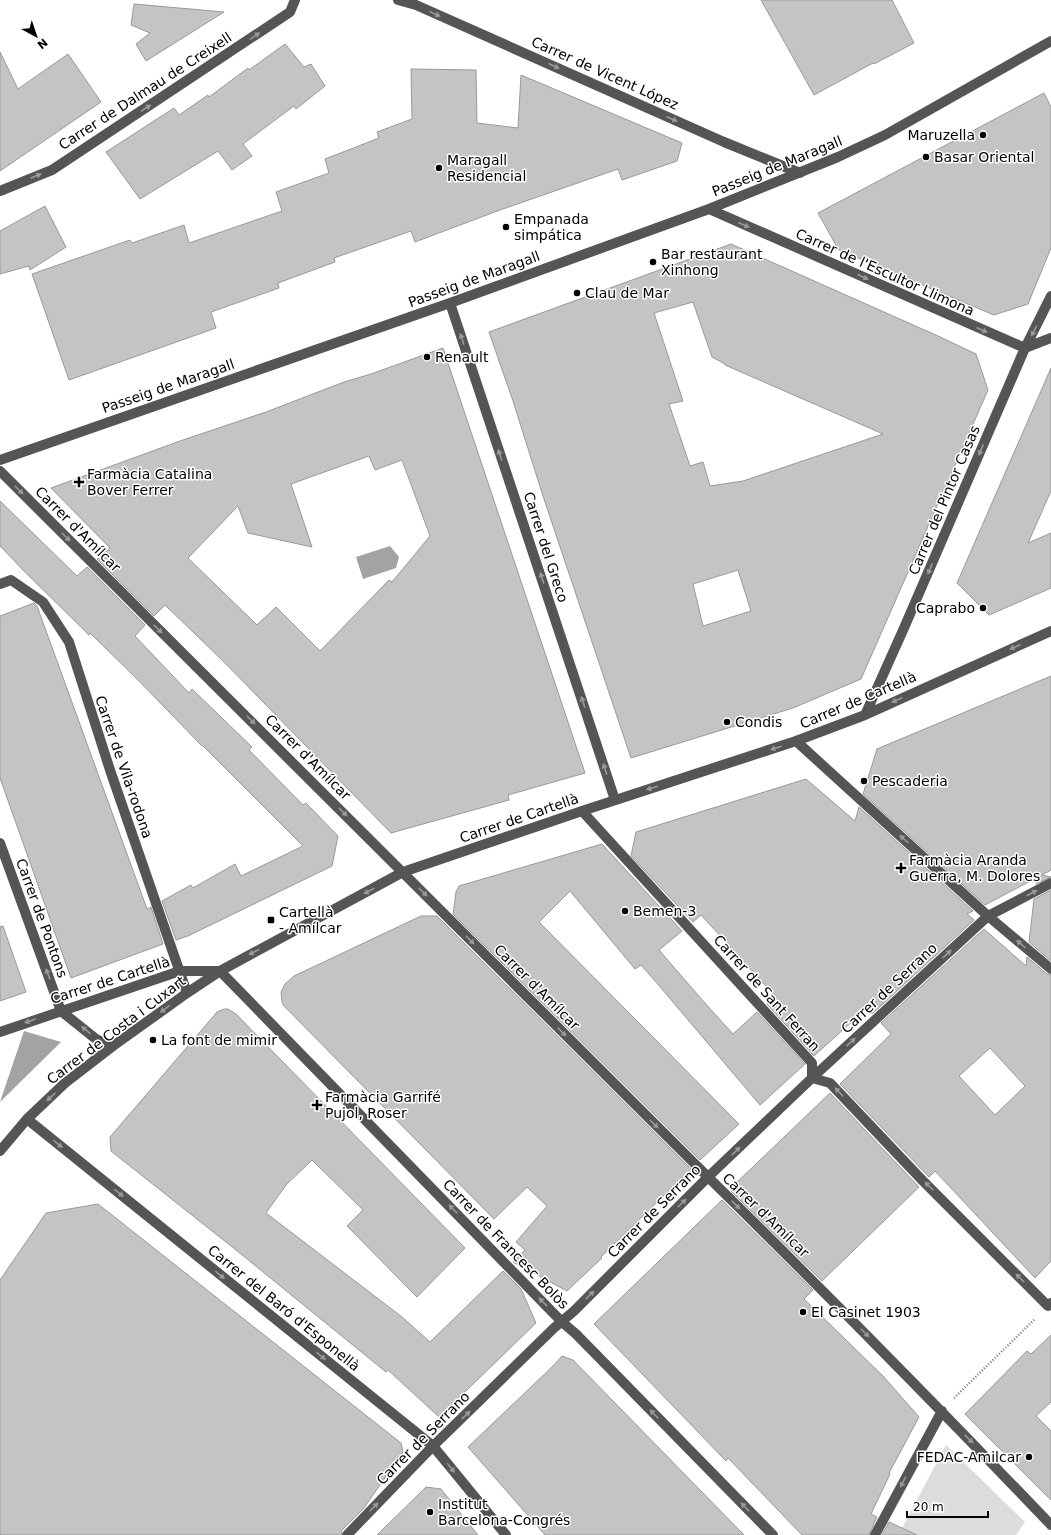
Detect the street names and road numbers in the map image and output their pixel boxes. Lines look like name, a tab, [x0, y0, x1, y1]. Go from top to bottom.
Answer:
street label: Carrer de Dalmau de Creixell	[56, 29, 234, 153]
street label: Carrer de Vicent López	[529, 33, 681, 113]
street label: Passeig de Maragall	[710, 133, 844, 199]
street label: Carrer de l'Escultor Llimona	[793, 225, 977, 319]
street label: Passeig de Maragall	[406, 248, 542, 310]
street label: Passeig de Maragall	[100, 356, 236, 416]
street label: Carrer del Pintor Casas	[905, 423, 983, 577]
street label: Carrer d'Amílcar	[32, 483, 124, 575]
street label: Carrer del Greco	[521, 490, 571, 604]
street label: Carrer de Cartellà	[798, 668, 918, 732]
street label: Carrer de Vila-rodona	[92, 694, 156, 840]
street label: Carrer d'Amílcar	[262, 711, 354, 803]
street label: Carrer de Cartellà	[457, 790, 581, 846]
street label: Carrer de Pontons	[13, 856, 71, 980]
street label: Carrer de Sant Ferran	[711, 932, 823, 1054]
street label: Carrer de Serrano	[838, 940, 940, 1036]
street label: Carrer d'Amílcar	[491, 941, 583, 1033]
street label: Carrer de Cartellà	[48, 953, 172, 1007]
street label: Carrer de Costa i Cuxart	[44, 972, 189, 1087]
street label: Carrer de Serrano	[604, 1161, 704, 1261]
street label: Carrer d'Amílcar	[719, 1170, 813, 1260]
street label: Carrer de Francesc Bolòs	[440, 1176, 572, 1312]
street label: Carrer del Baró d'Esponellà	[205, 1242, 363, 1374]
street label: Carrer de Serrano	[373, 1388, 473, 1488]

